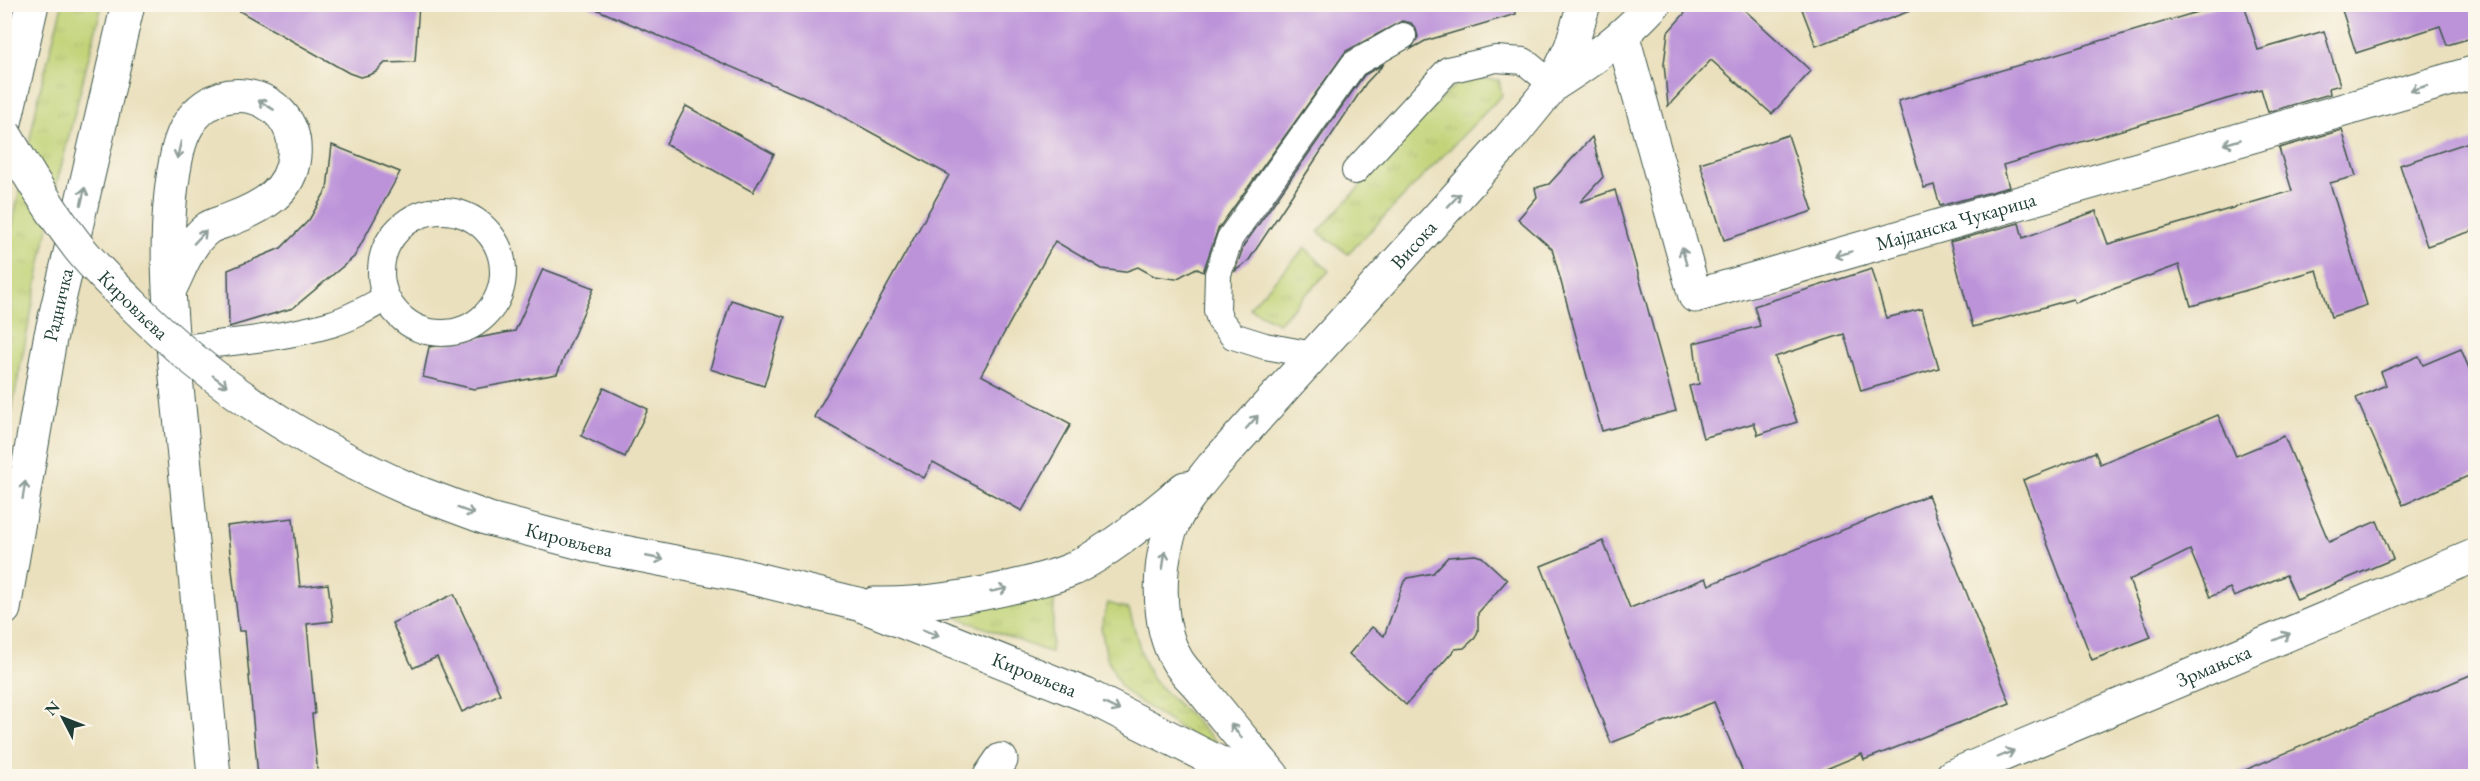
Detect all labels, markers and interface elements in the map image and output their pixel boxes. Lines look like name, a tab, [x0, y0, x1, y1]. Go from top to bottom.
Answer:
one-way arrow	[2410, 83, 2429, 94]
one-way arrow	[258, 98, 275, 111]
one-way arrow	[2223, 137, 2242, 148]
one-way arrow	[173, 140, 184, 159]
one-way arrow	[78, 186, 90, 205]
street label: Мајданска Чукарица	[1873, 186, 2039, 257]
one-way arrow	[1447, 193, 1461, 208]
street label: Висока	[1385, 215, 1442, 274]
one-way arrow	[193, 230, 207, 245]
one-way arrow	[1678, 247, 1689, 266]
one-way arrow	[1833, 248, 1852, 260]
street label: Кировљева	[92, 264, 174, 345]
street label: Радничка	[37, 266, 79, 344]
one-way arrow	[211, 375, 227, 388]
one-way arrow	[1245, 415, 1259, 430]
one-way arrow	[19, 480, 30, 500]
one-way arrow	[456, 506, 475, 517]
street label: Кировљева	[523, 516, 615, 563]
one-way arrow	[1159, 551, 1170, 570]
one-way arrow	[645, 553, 664, 564]
one-way arrow	[989, 584, 1008, 595]
one-way arrow	[922, 628, 940, 639]
one-way arrow	[2272, 631, 2291, 642]
street label: Зрмањска	[2172, 638, 2255, 693]
street label: Кировљева	[988, 646, 1081, 703]
north arrow	[33, 688, 93, 748]
text: N	[40, 696, 64, 720]
one-way arrow	[1102, 701, 1120, 713]
one-way arrow	[1229, 723, 1242, 739]
one-way arrow	[1996, 748, 2014, 759]

